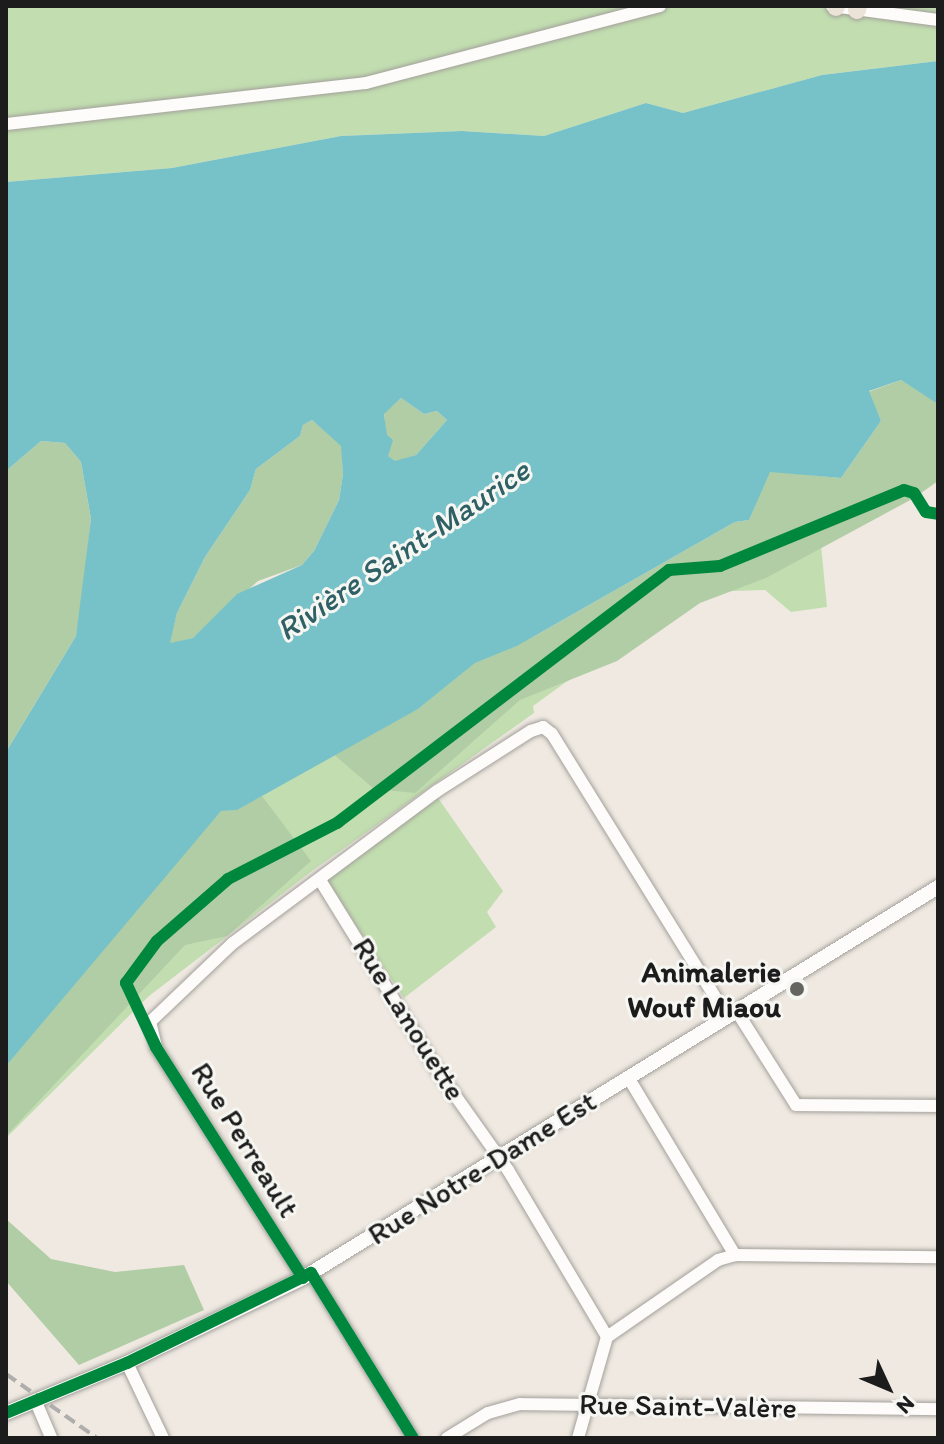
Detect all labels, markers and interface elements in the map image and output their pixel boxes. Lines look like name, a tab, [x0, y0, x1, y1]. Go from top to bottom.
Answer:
water label: Rivière Saint-Maurice	[269, 451, 537, 649]
street label: Rue Lanouette	[345, 931, 473, 1107]
place label: Animalerie Wouf Miaou	[629, 954, 781, 1024]
marker: Animalerie Wouf Miaou	[788, 980, 806, 998]
street label: Rue Perreault	[183, 1056, 307, 1224]
street label: Rue Notre-Dame Est	[361, 1083, 603, 1253]
north arrow	[848, 1348, 928, 1428]
street label: Rue Saint-Valère	[579, 1386, 797, 1426]
text: N	[891, 1390, 921, 1420]

